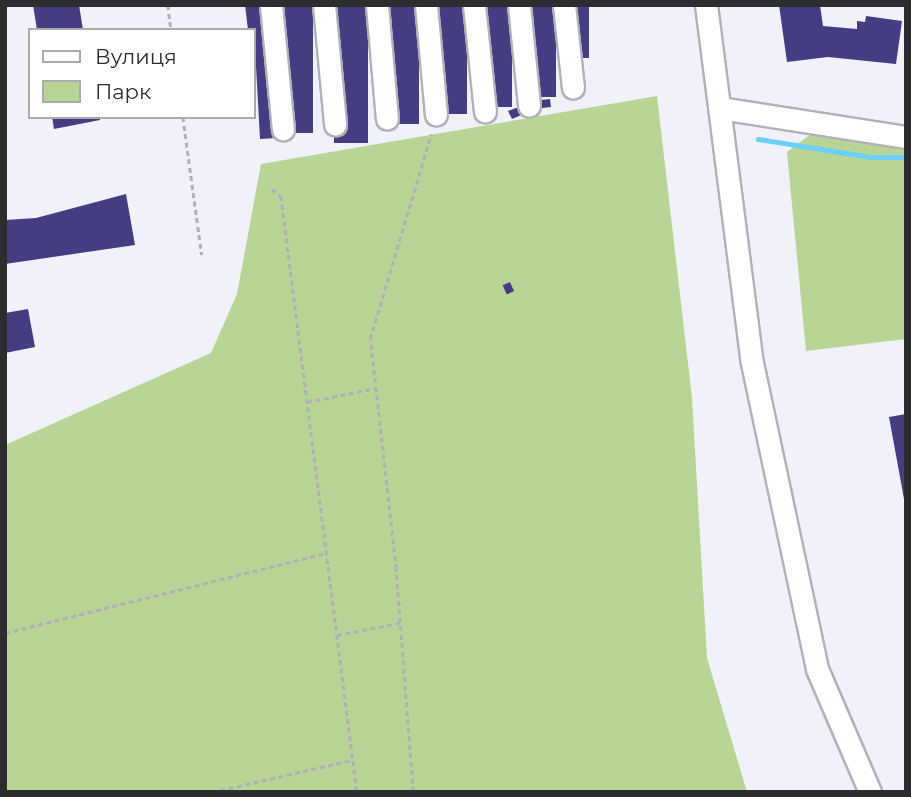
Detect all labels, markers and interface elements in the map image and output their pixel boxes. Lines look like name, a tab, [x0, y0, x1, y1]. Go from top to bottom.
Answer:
legend	[28, 28, 256, 119]
text: Вулиця	[95, 44, 177, 69]
text: Парк	[95, 79, 151, 104]

